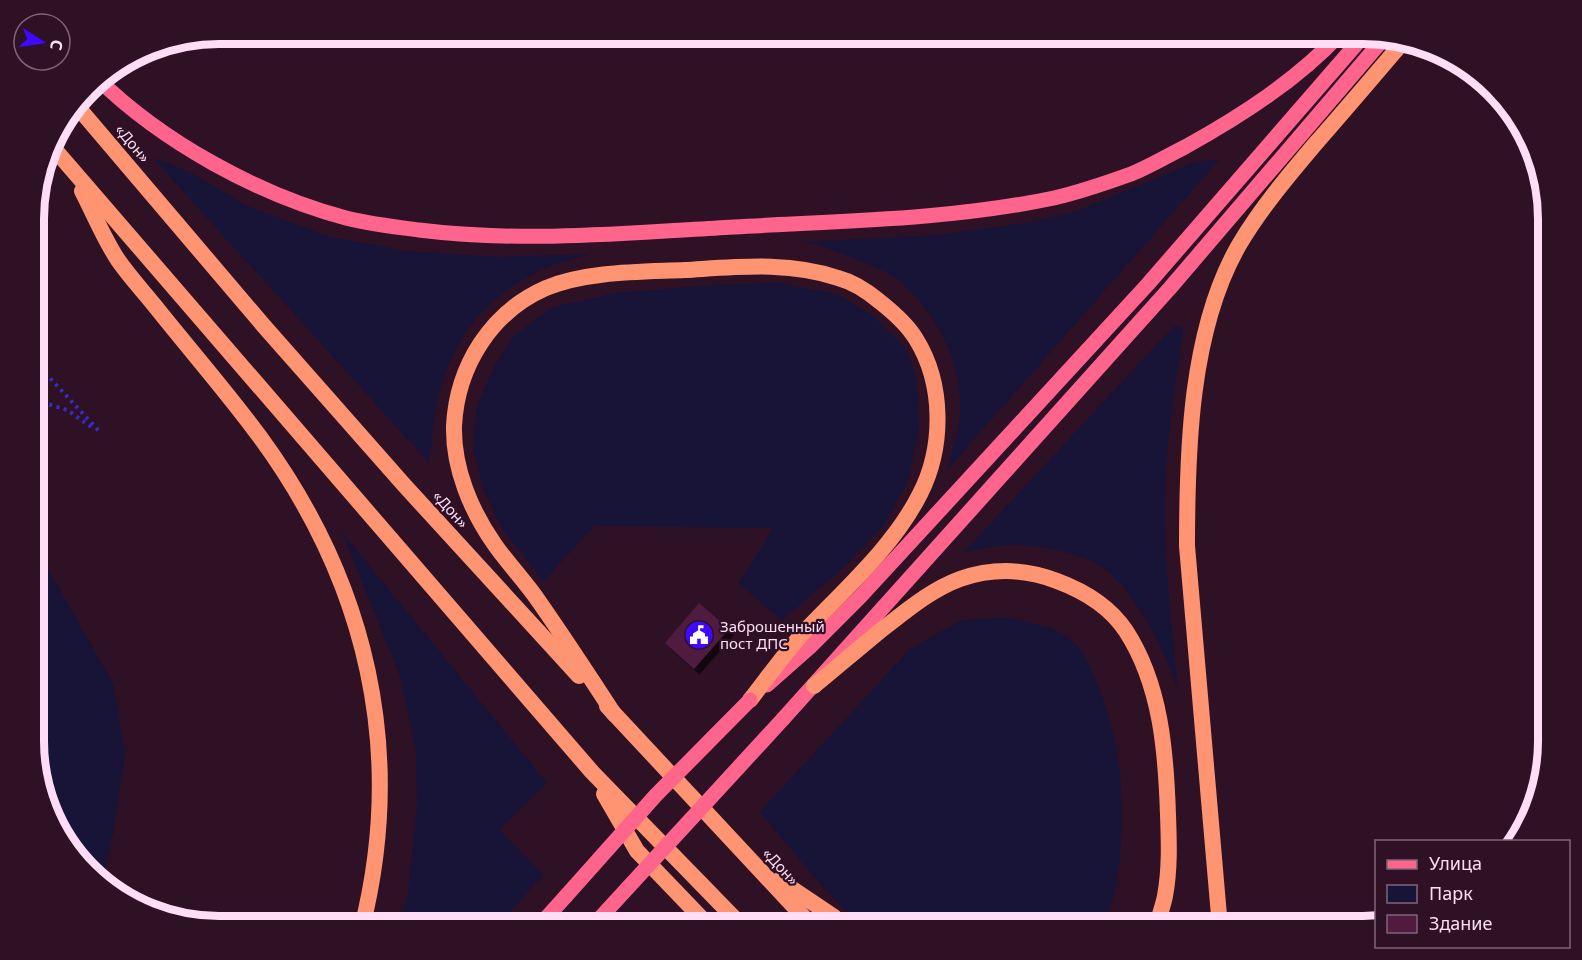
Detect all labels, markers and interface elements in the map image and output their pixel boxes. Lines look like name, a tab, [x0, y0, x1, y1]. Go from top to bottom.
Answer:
north arrow	[12, 12, 72, 72]
text: С	[45, 38, 69, 52]
street label: «Дон»	[111, 120, 155, 167]
street label: «Дон»	[429, 486, 474, 532]
place label: Заброшенный пост ДПС	[720, 616, 825, 653]
public building icon: Заброшенный пост ДПС	[683, 619, 715, 651]
legend	[1375, 840, 1570, 948]
street label: «Дон»	[759, 843, 804, 889]
text: Улица	[1429, 851, 1482, 875]
text: Парк	[1429, 881, 1473, 905]
text: Здание	[1429, 911, 1493, 935]

